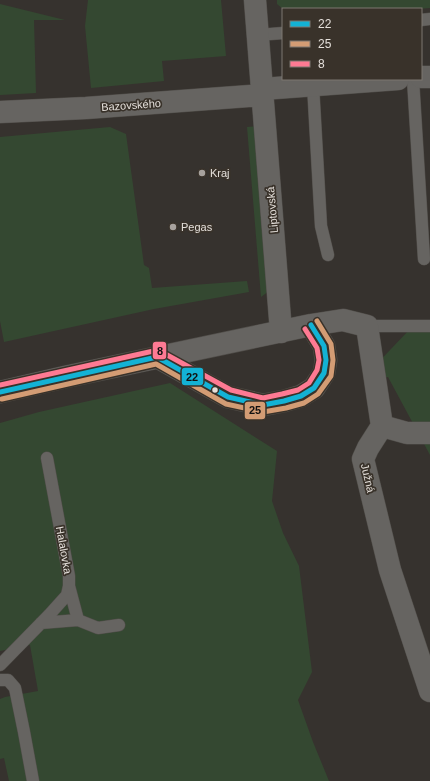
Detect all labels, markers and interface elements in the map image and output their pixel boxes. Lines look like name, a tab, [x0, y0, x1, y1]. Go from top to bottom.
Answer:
legend	[282, 8, 422, 80]
text: 22	[318, 17, 332, 31]
text: 25	[318, 37, 332, 51]
text: 8	[318, 57, 325, 71]
street label: Bazovského	[101, 97, 161, 113]
place label: Kraj	[210, 167, 230, 179]
marker: Kraj	[197, 168, 207, 178]
street label: Liptovská	[264, 185, 280, 234]
place label: Pegas	[181, 221, 213, 233]
marker: Pegas	[168, 222, 178, 232]
line badge: 8	[152, 341, 167, 360]
text: 8	[157, 345, 163, 357]
line badge: 22	[181, 367, 204, 386]
text: 22	[186, 371, 198, 383]
unlabelled marker	[210, 385, 220, 395]
line badge: 25	[244, 401, 266, 420]
text: 25	[249, 404, 261, 416]
street label: Južná	[359, 462, 377, 495]
street label: Halalovka	[54, 525, 74, 576]

